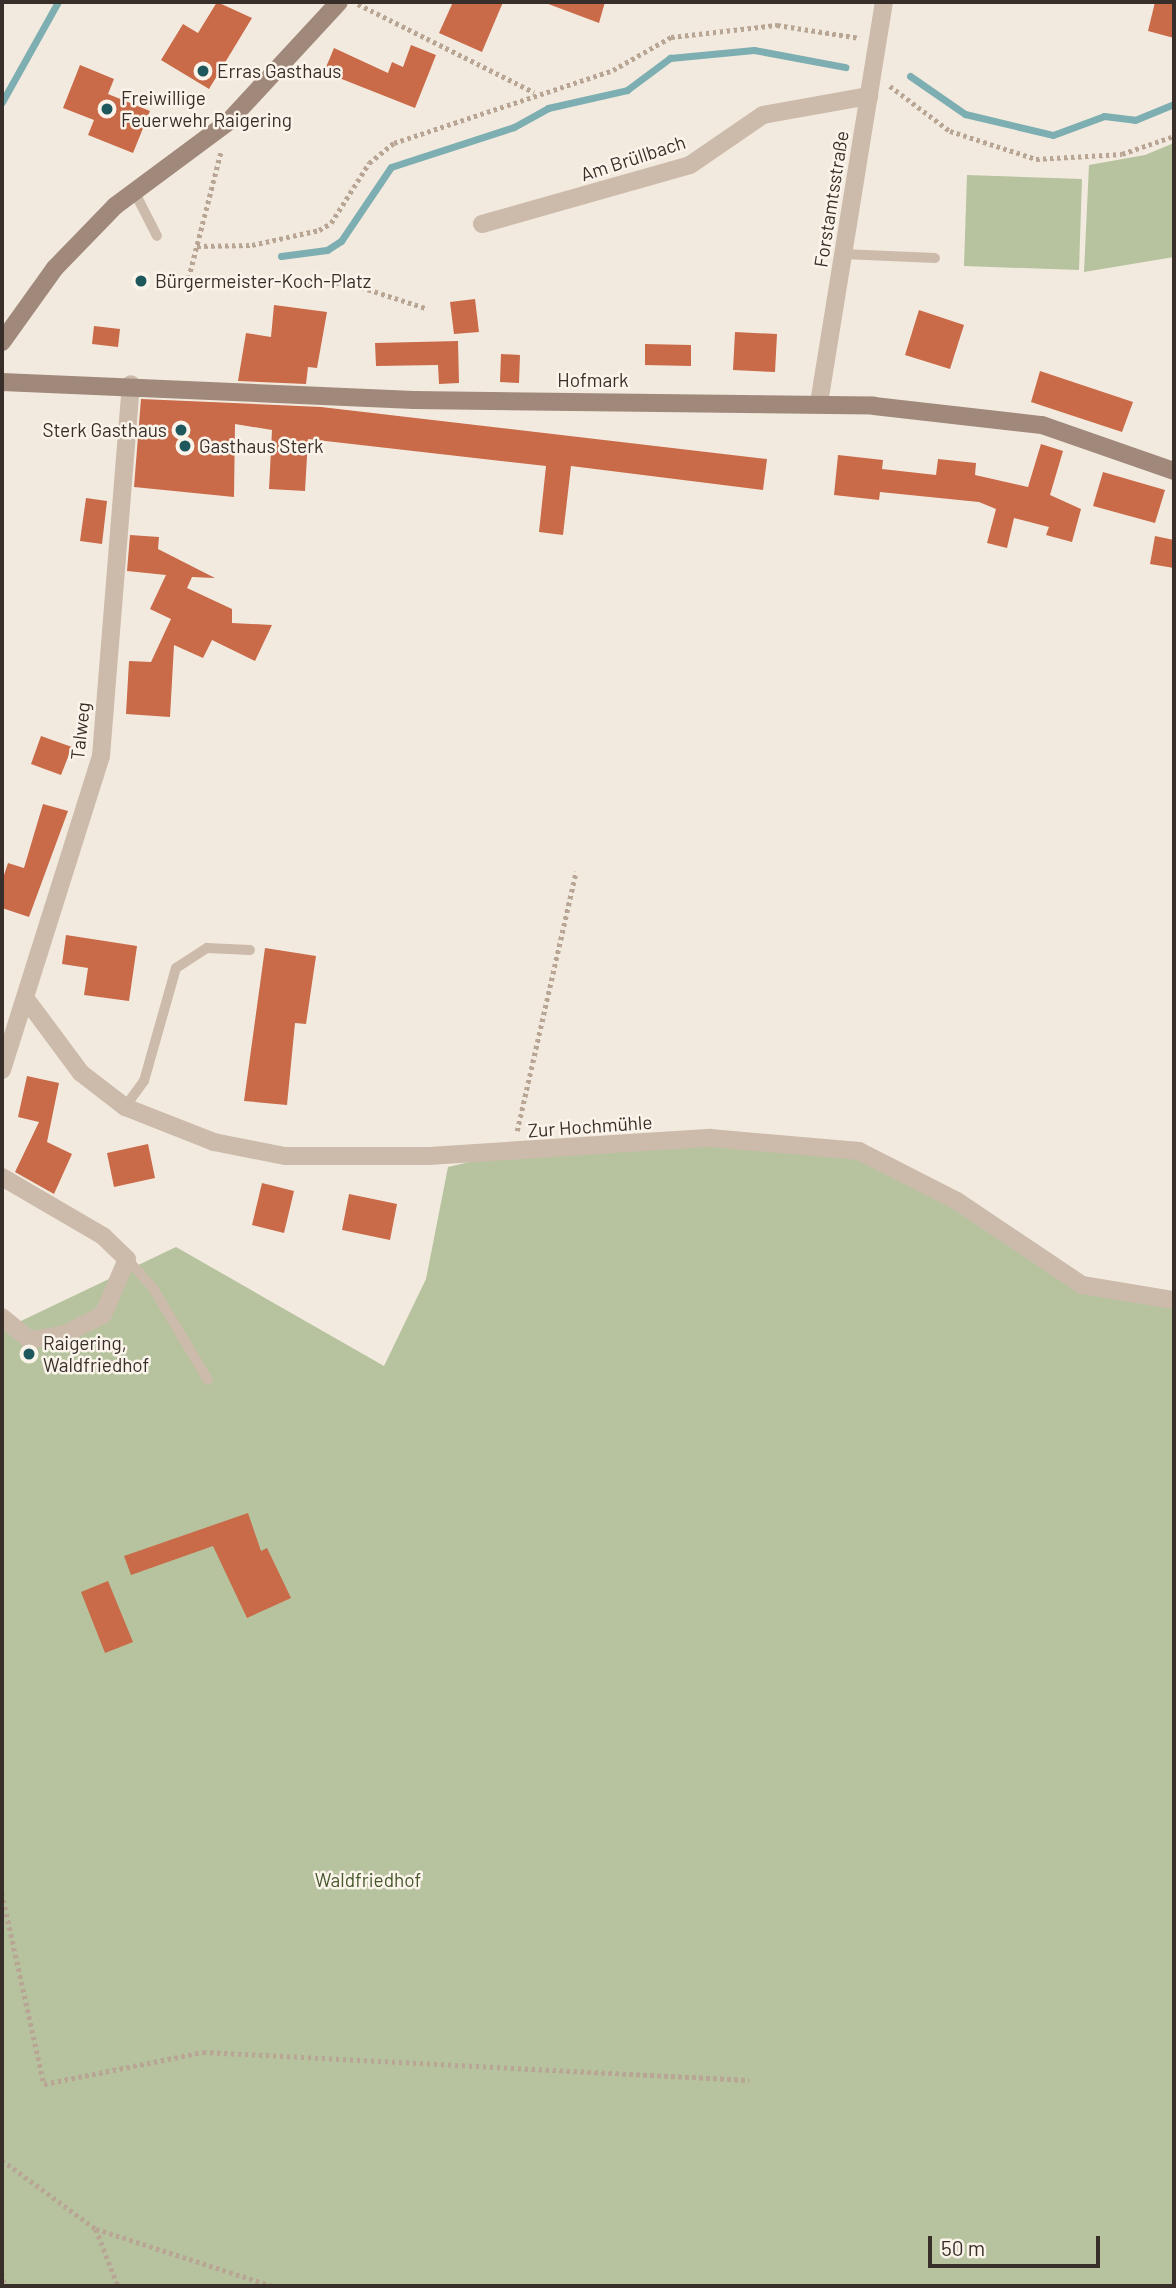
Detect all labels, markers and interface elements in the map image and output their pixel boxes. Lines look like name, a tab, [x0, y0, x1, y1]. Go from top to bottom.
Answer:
place label: Erras Gasthaus	[217, 60, 341, 82]
marker: Erras Gasthaus	[195, 63, 211, 79]
place label: Freiwillige Feuerwehr Raigering	[121, 87, 292, 131]
marker: Freiwillige Feuerwehr Raigering	[99, 101, 115, 117]
street label: Forstamtsstraße	[809, 129, 853, 269]
street label: Am Brüllbach	[578, 130, 688, 186]
place label: Bürgermeister-Koch-Platz	[155, 270, 371, 292]
marker: Bürgermeister-Koch-Platz	[133, 273, 149, 289]
street label: Hofmark	[557, 369, 629, 391]
place label: Sterk Gasthaus	[42, 419, 167, 441]
marker: Sterk Gasthaus	[173, 422, 189, 438]
place label: Gasthaus Sterk	[199, 435, 324, 457]
marker: Gasthaus Sterk	[177, 438, 193, 454]
street label: Talweg	[66, 701, 94, 761]
street label: Zur Hochmühle	[527, 1110, 653, 1142]
place label: Raigering, Waldfriedhof	[43, 1332, 149, 1376]
marker: Raigering, Waldfriedhof	[21, 1346, 37, 1362]
park label: Waldfriedhof	[315, 1869, 421, 1891]
scale bar	[931, 2222, 1102, 2266]
text: 50 m	[941, 2235, 985, 2260]

